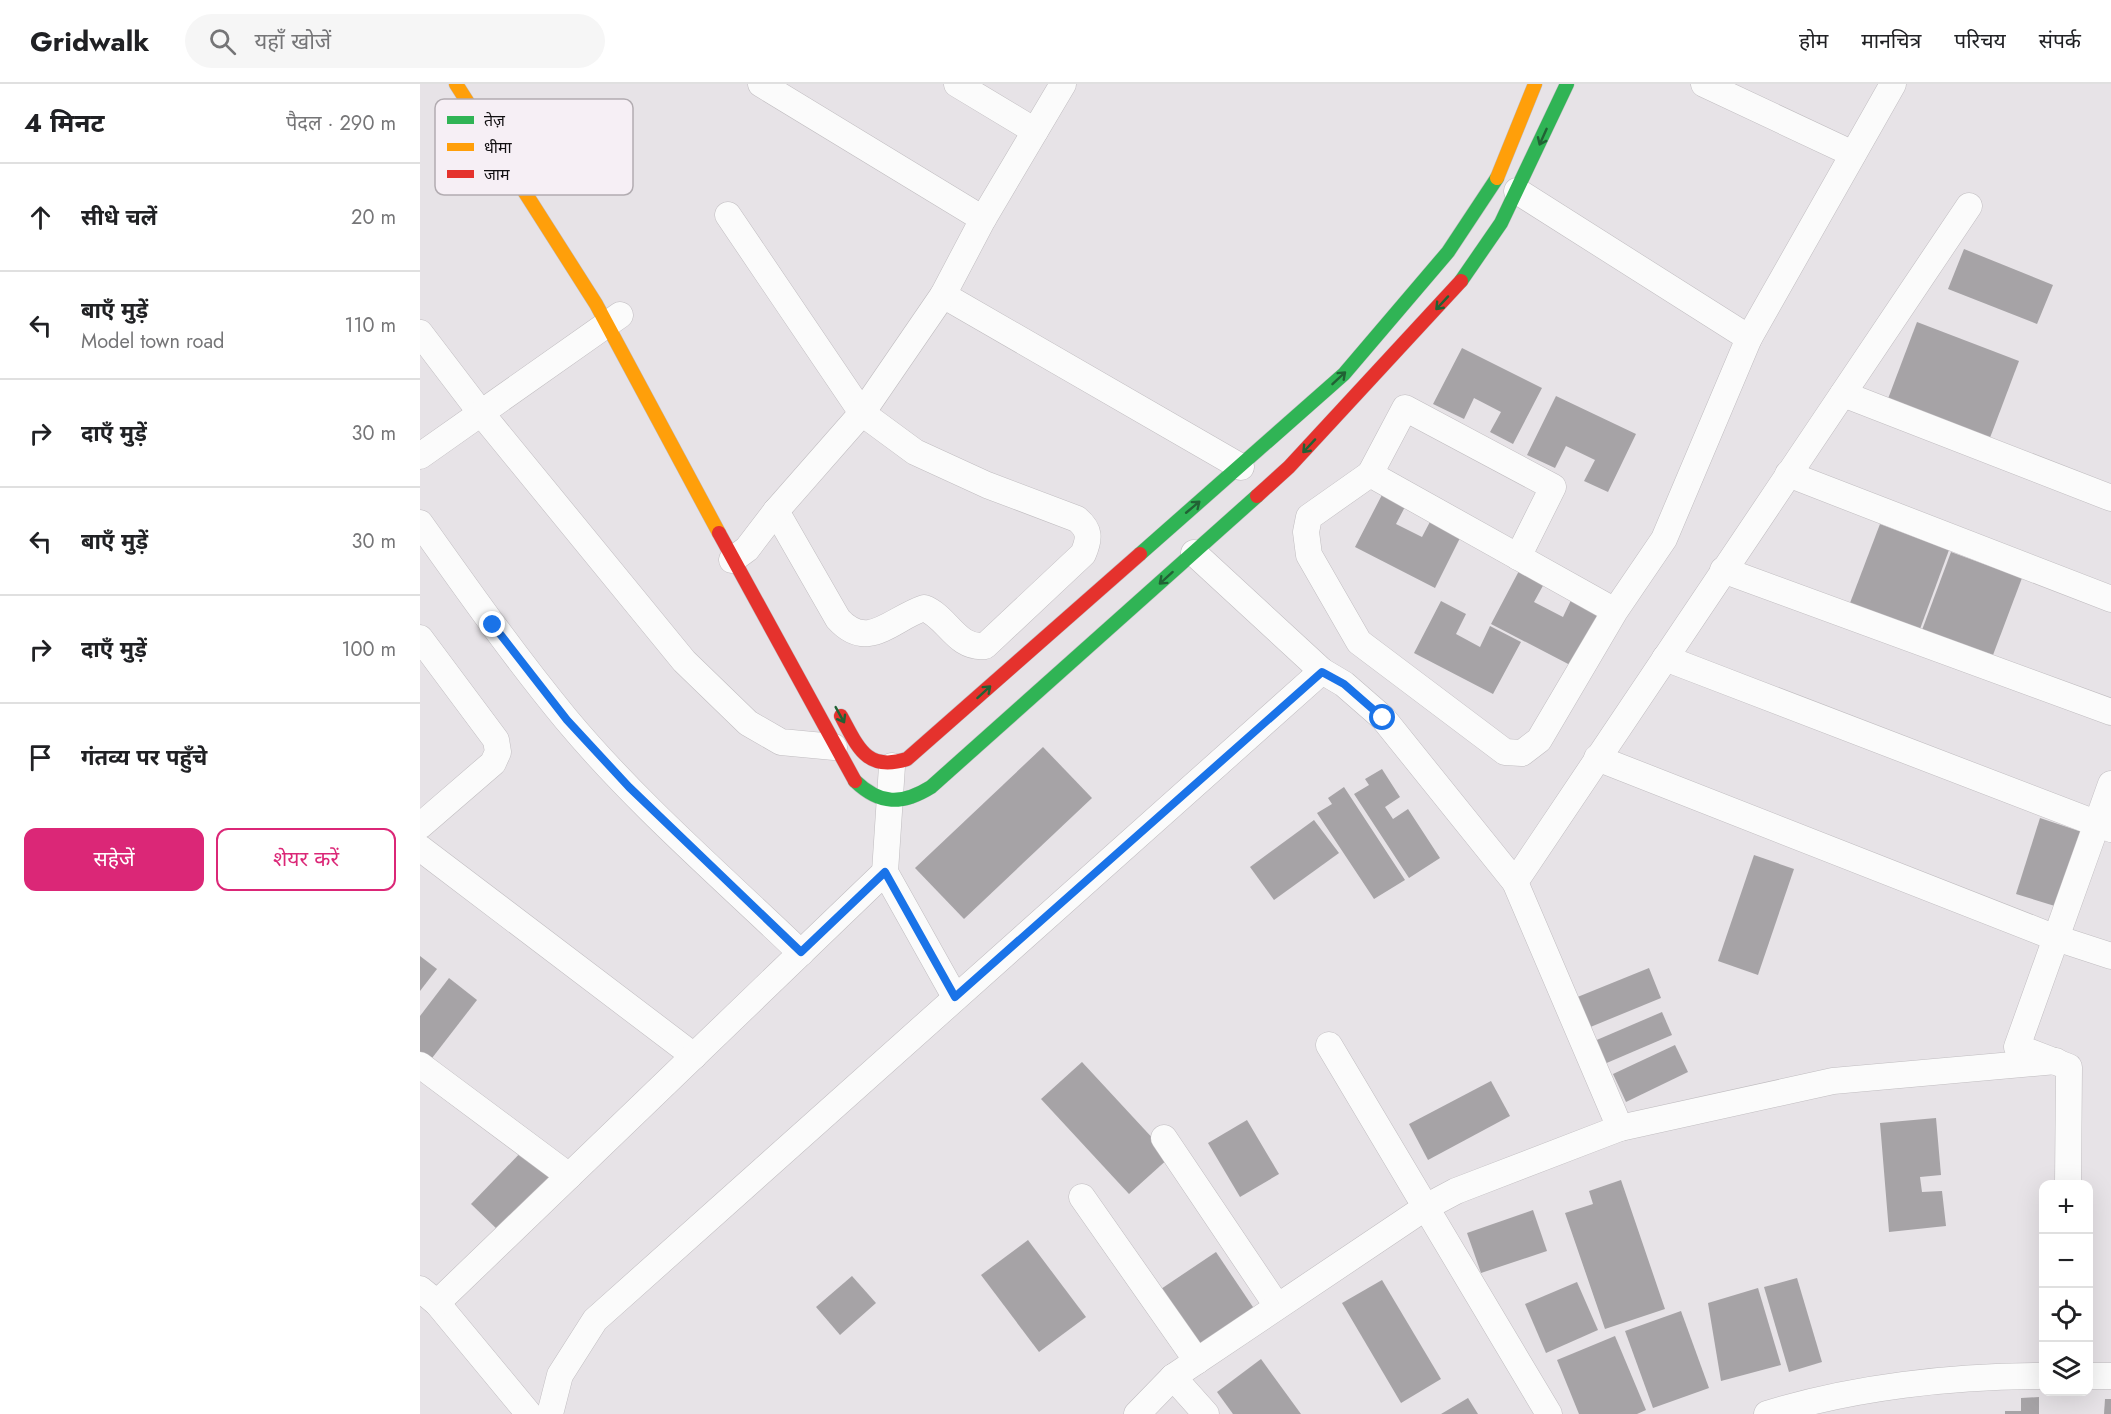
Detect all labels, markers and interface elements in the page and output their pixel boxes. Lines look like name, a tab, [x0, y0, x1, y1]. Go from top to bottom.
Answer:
search box	[185, 14, 605, 68]
text: Gridwalk	[30, 21, 149, 62]
icon: search	[206, 25, 239, 58]
text: यहाँ खोजें	[254, 25, 331, 57]
text: होम	[1799, 26, 1828, 56]
text: मानचित्र	[1861, 26, 1921, 56]
text: परिचय	[1954, 26, 2006, 56]
text: संपर्क	[2039, 26, 2081, 56]
legend	[435, 99, 633, 195]
text: 4 मिनट	[24, 104, 105, 142]
text: पैदल · 290 m	[286, 109, 396, 138]
text: तेज़	[484, 109, 506, 132]
one-way arrow	[1537, 128, 1548, 146]
text: धीमा	[484, 136, 513, 159]
text: जाम	[484, 163, 510, 186]
icon: ahead	[24, 201, 57, 234]
text: सीधे चलें	[81, 201, 157, 233]
text: 20 m	[351, 203, 396, 232]
text: बाएँ मुड़ें	[81, 294, 148, 326]
one-way arrow	[1434, 295, 1449, 310]
icon: left	[24, 309, 57, 342]
text: 110 m	[344, 311, 396, 340]
text: Model town road	[81, 327, 224, 356]
one-way arrow	[1331, 371, 1346, 385]
icon: right	[24, 417, 57, 450]
text: दाएँ मुड़ें	[81, 417, 147, 449]
text: 30 m	[351, 419, 396, 448]
one-way arrow	[1302, 438, 1316, 453]
one-way arrow	[1184, 501, 1200, 514]
icon: left	[24, 525, 57, 558]
text: बाएँ मुड़ें	[81, 525, 148, 557]
text: 30 m	[351, 527, 396, 556]
one-way arrow	[1159, 571, 1174, 585]
route end	[479, 611, 505, 637]
icon: right	[24, 633, 57, 666]
text: दाएँ मुड़ें	[81, 633, 147, 665]
text: 100 m	[341, 635, 396, 664]
one-way arrow	[976, 685, 991, 699]
route start	[1369, 704, 1395, 730]
one-way arrow	[835, 707, 847, 724]
icon: arrive	[24, 741, 57, 774]
text: गंतव्य पर पहुँचे	[81, 741, 207, 773]
button: सहेजें	[24, 828, 204, 891]
button: शेयर करें	[216, 828, 396, 891]
map controls	[2039, 1180, 2093, 1396]
button: +	[2039, 1180, 2093, 1234]
button: −	[2039, 1234, 2093, 1288]
button: locate	[2039, 1288, 2093, 1342]
button: layers	[2039, 1342, 2093, 1396]

